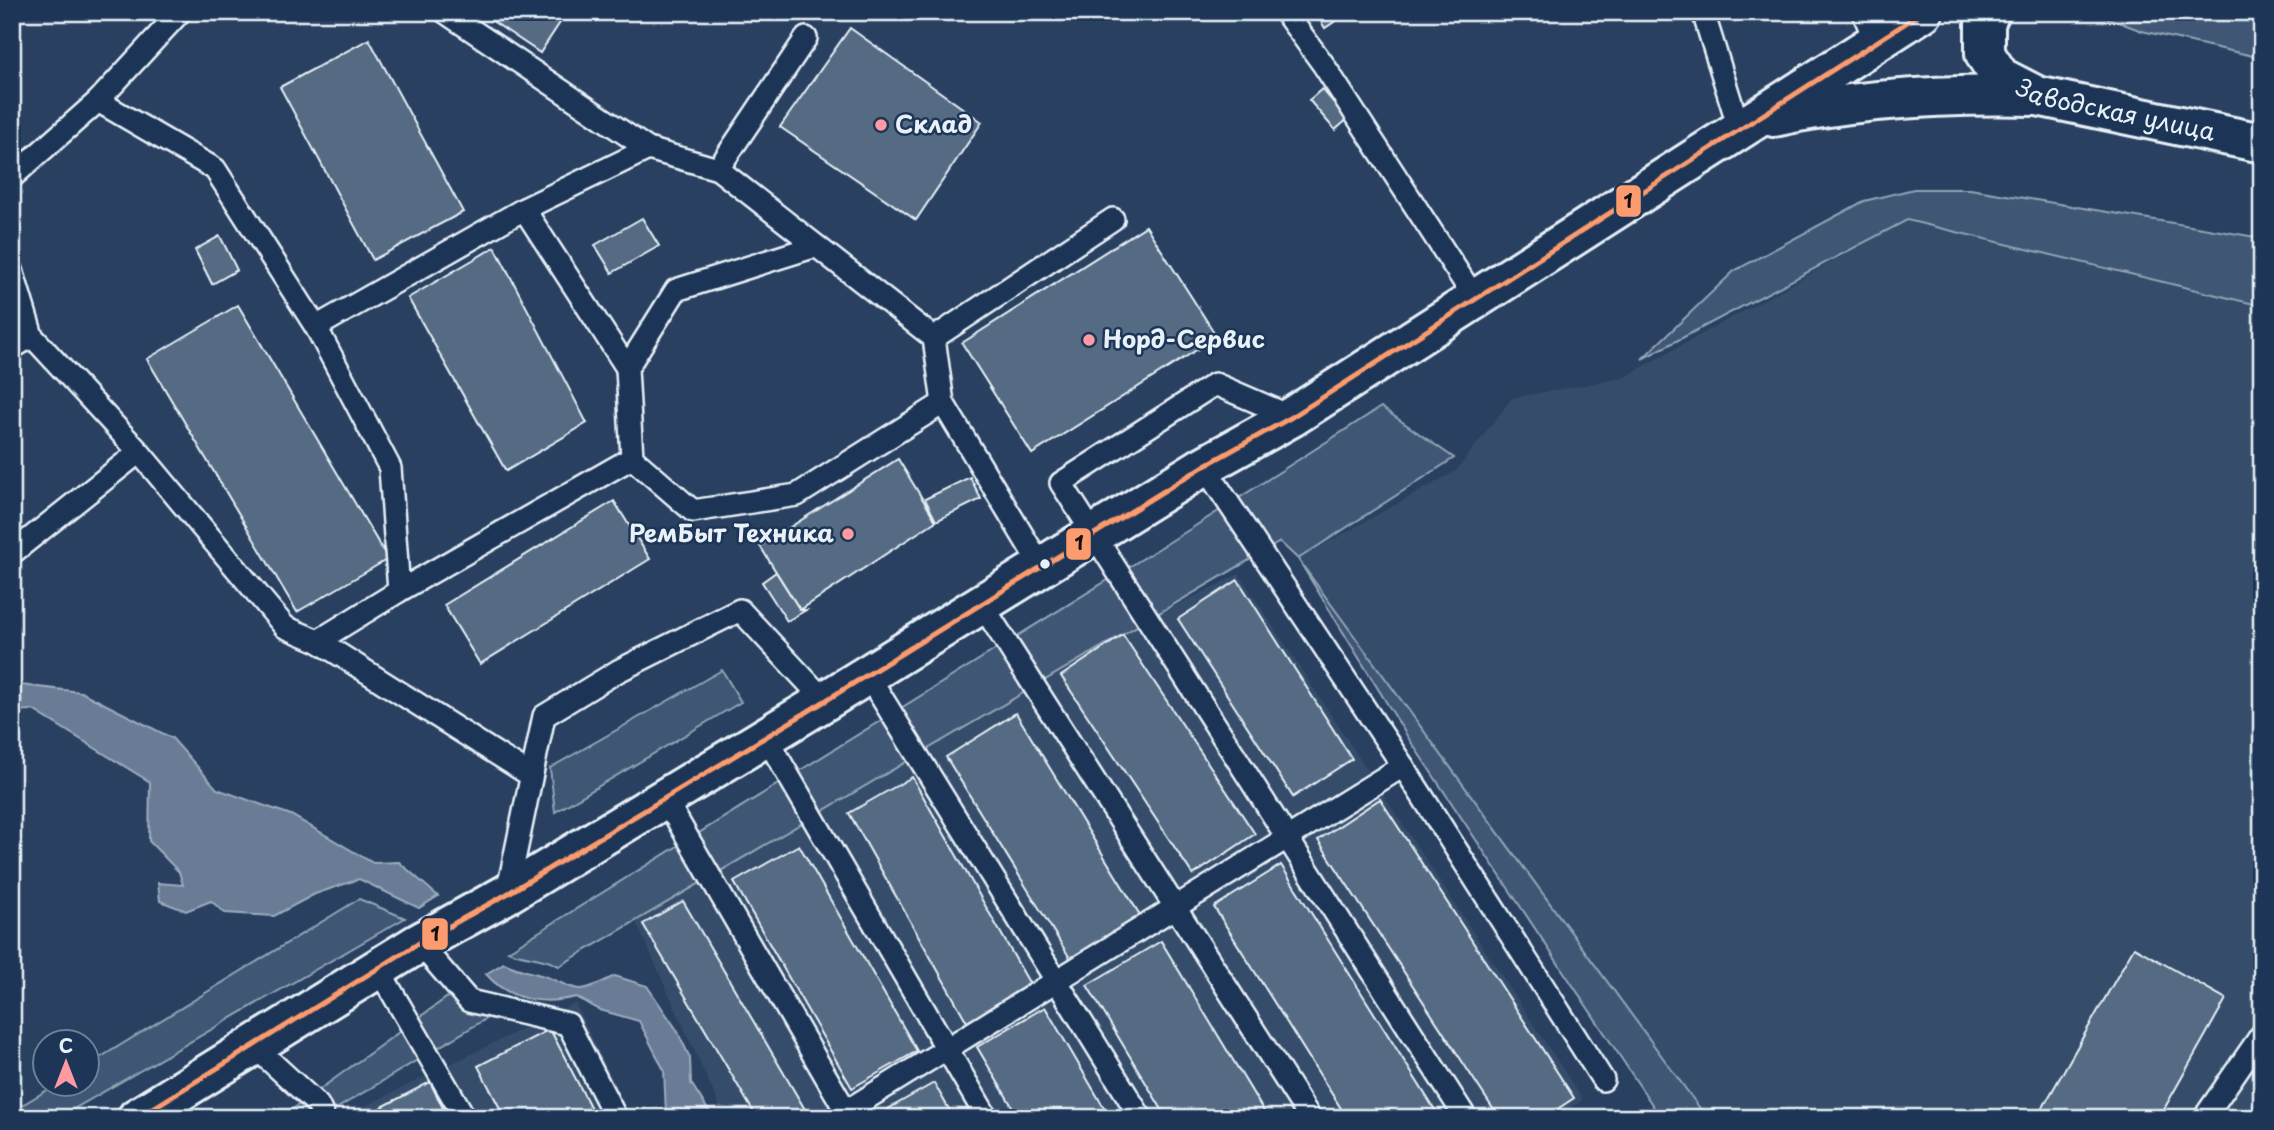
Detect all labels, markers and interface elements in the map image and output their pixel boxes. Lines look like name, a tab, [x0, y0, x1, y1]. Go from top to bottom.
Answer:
street label: Заводская улица	[2010, 68, 2219, 149]
place label: Склад	[895, 105, 972, 141]
marker: Склад	[873, 117, 889, 133]
line badge: 1	[1615, 184, 1642, 218]
text: 1	[1623, 186, 1633, 214]
place label: Норд-Сервис	[1103, 320, 1265, 356]
marker: Норд-Сервис	[1081, 332, 1097, 348]
place label: РемБыт Техника	[629, 514, 834, 550]
marker: РемБыт Техника	[840, 526, 856, 542]
line badge: 1	[1065, 527, 1092, 561]
text: 1	[1074, 528, 1084, 556]
unlabelled marker	[1038, 557, 1052, 571]
line badge: 1	[421, 917, 449, 951]
text: 1	[430, 919, 440, 947]
north arrow	[32, 1028, 102, 1098]
text: С	[59, 1031, 73, 1059]

